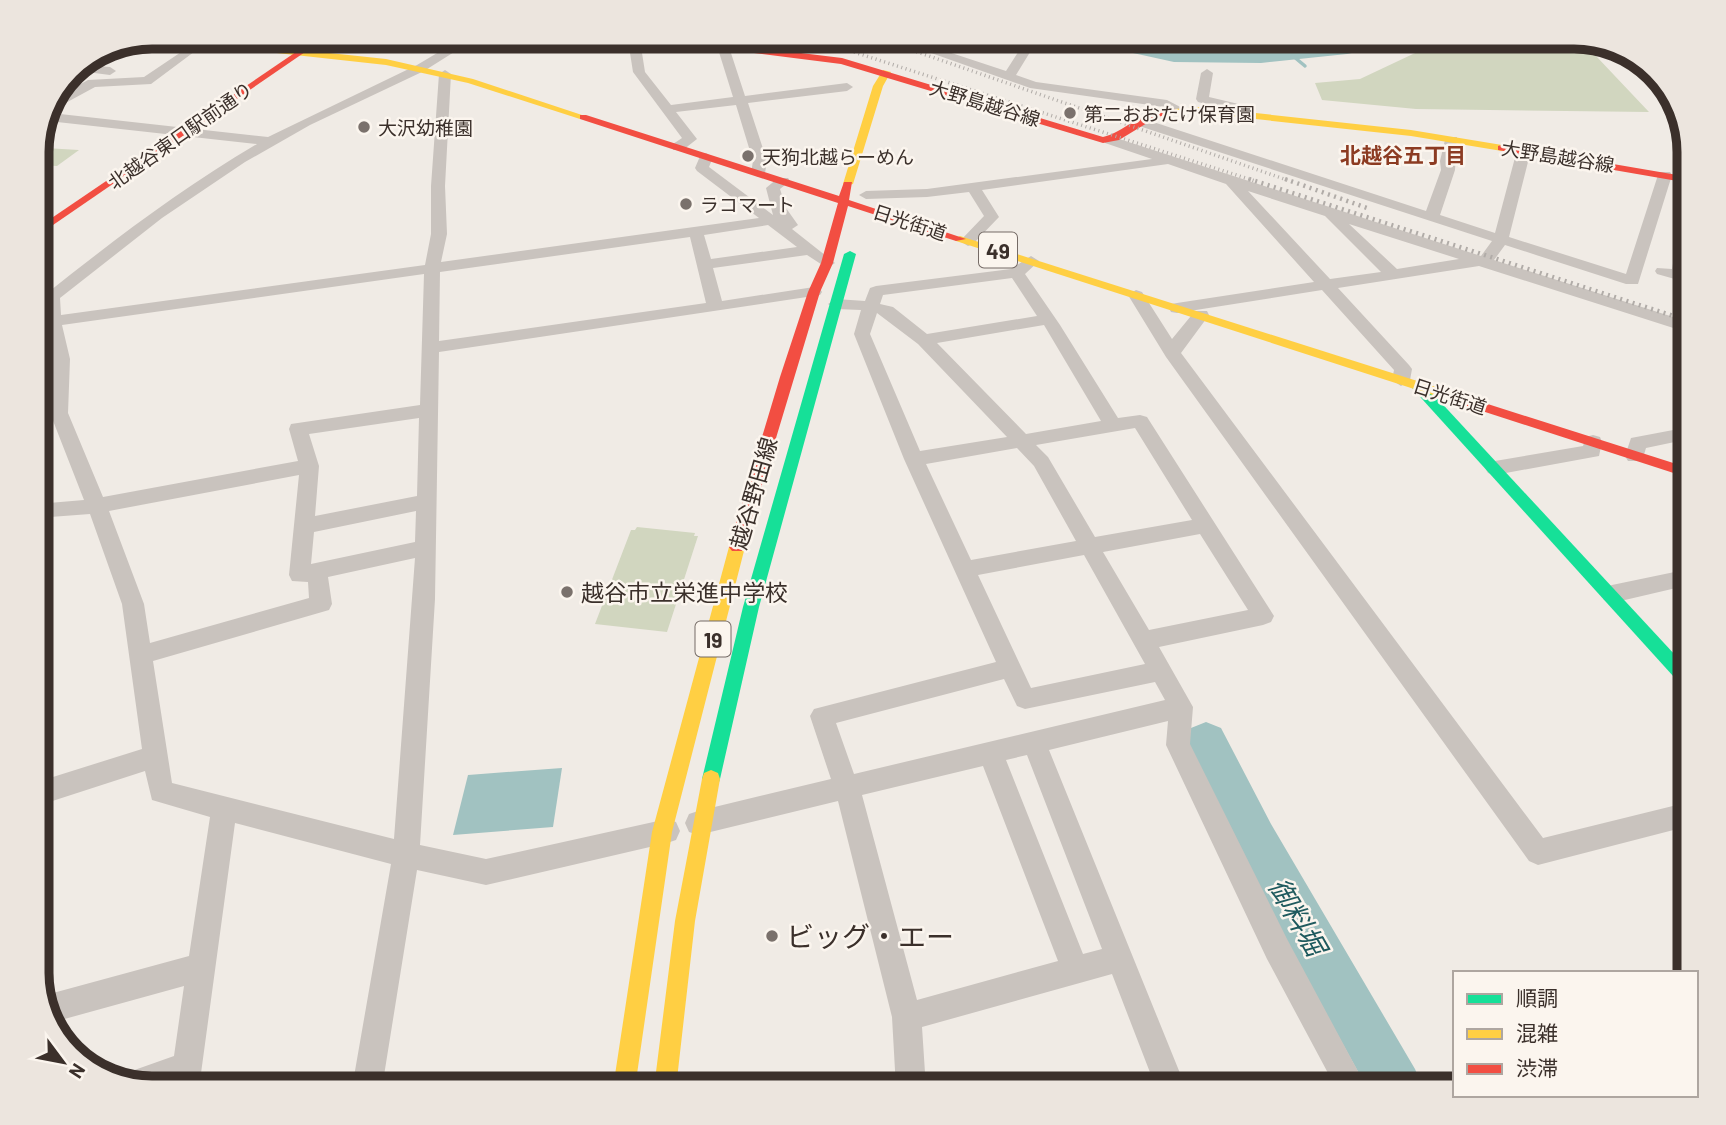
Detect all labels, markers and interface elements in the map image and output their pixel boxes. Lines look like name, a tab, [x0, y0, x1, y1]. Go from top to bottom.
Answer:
street label: 大野島越谷線	[927, 75, 1043, 131]
street label: 北越谷東口駅前通り	[103, 77, 257, 193]
place label: 第二おおたけ保育園	[1084, 102, 1255, 125]
marker: 第二おおたけ保育園	[1062, 105, 1078, 121]
place label: 大沢幼稚園	[378, 116, 473, 139]
marker: 大沢幼稚園	[356, 119, 372, 135]
street label: 大野島越谷線	[1500, 136, 1616, 176]
district label: 北越谷五丁目	[1340, 142, 1466, 167]
place label: 天狗北越らーめん	[762, 145, 914, 168]
marker: 天狗北越らーめん	[740, 148, 756, 164]
place label: ラコマート	[700, 193, 795, 216]
marker: ラコマート	[678, 196, 694, 212]
street label: 日光街道	[870, 199, 950, 245]
road number: 49	[979, 232, 1017, 268]
street label: 日光街道	[1410, 373, 1490, 419]
street label: 越谷野田線	[724, 434, 782, 552]
place label: 越谷市立栄進中学校	[581, 578, 788, 606]
marker: 越谷市立栄進中学校	[559, 584, 575, 600]
road number: 19	[696, 622, 730, 656]
water label: 御料堀	[1262, 871, 1336, 964]
place label: ビッグ・エー	[786, 919, 954, 953]
marker: ビッグ・エー	[764, 928, 780, 944]
legend	[1453, 971, 1698, 1097]
text: 順調	[1516, 985, 1558, 1010]
text: 混雑	[1516, 1020, 1558, 1045]
north arrow	[28, 1027, 98, 1097]
text: 渋滞	[1516, 1055, 1558, 1080]
text: N	[65, 1060, 91, 1083]

